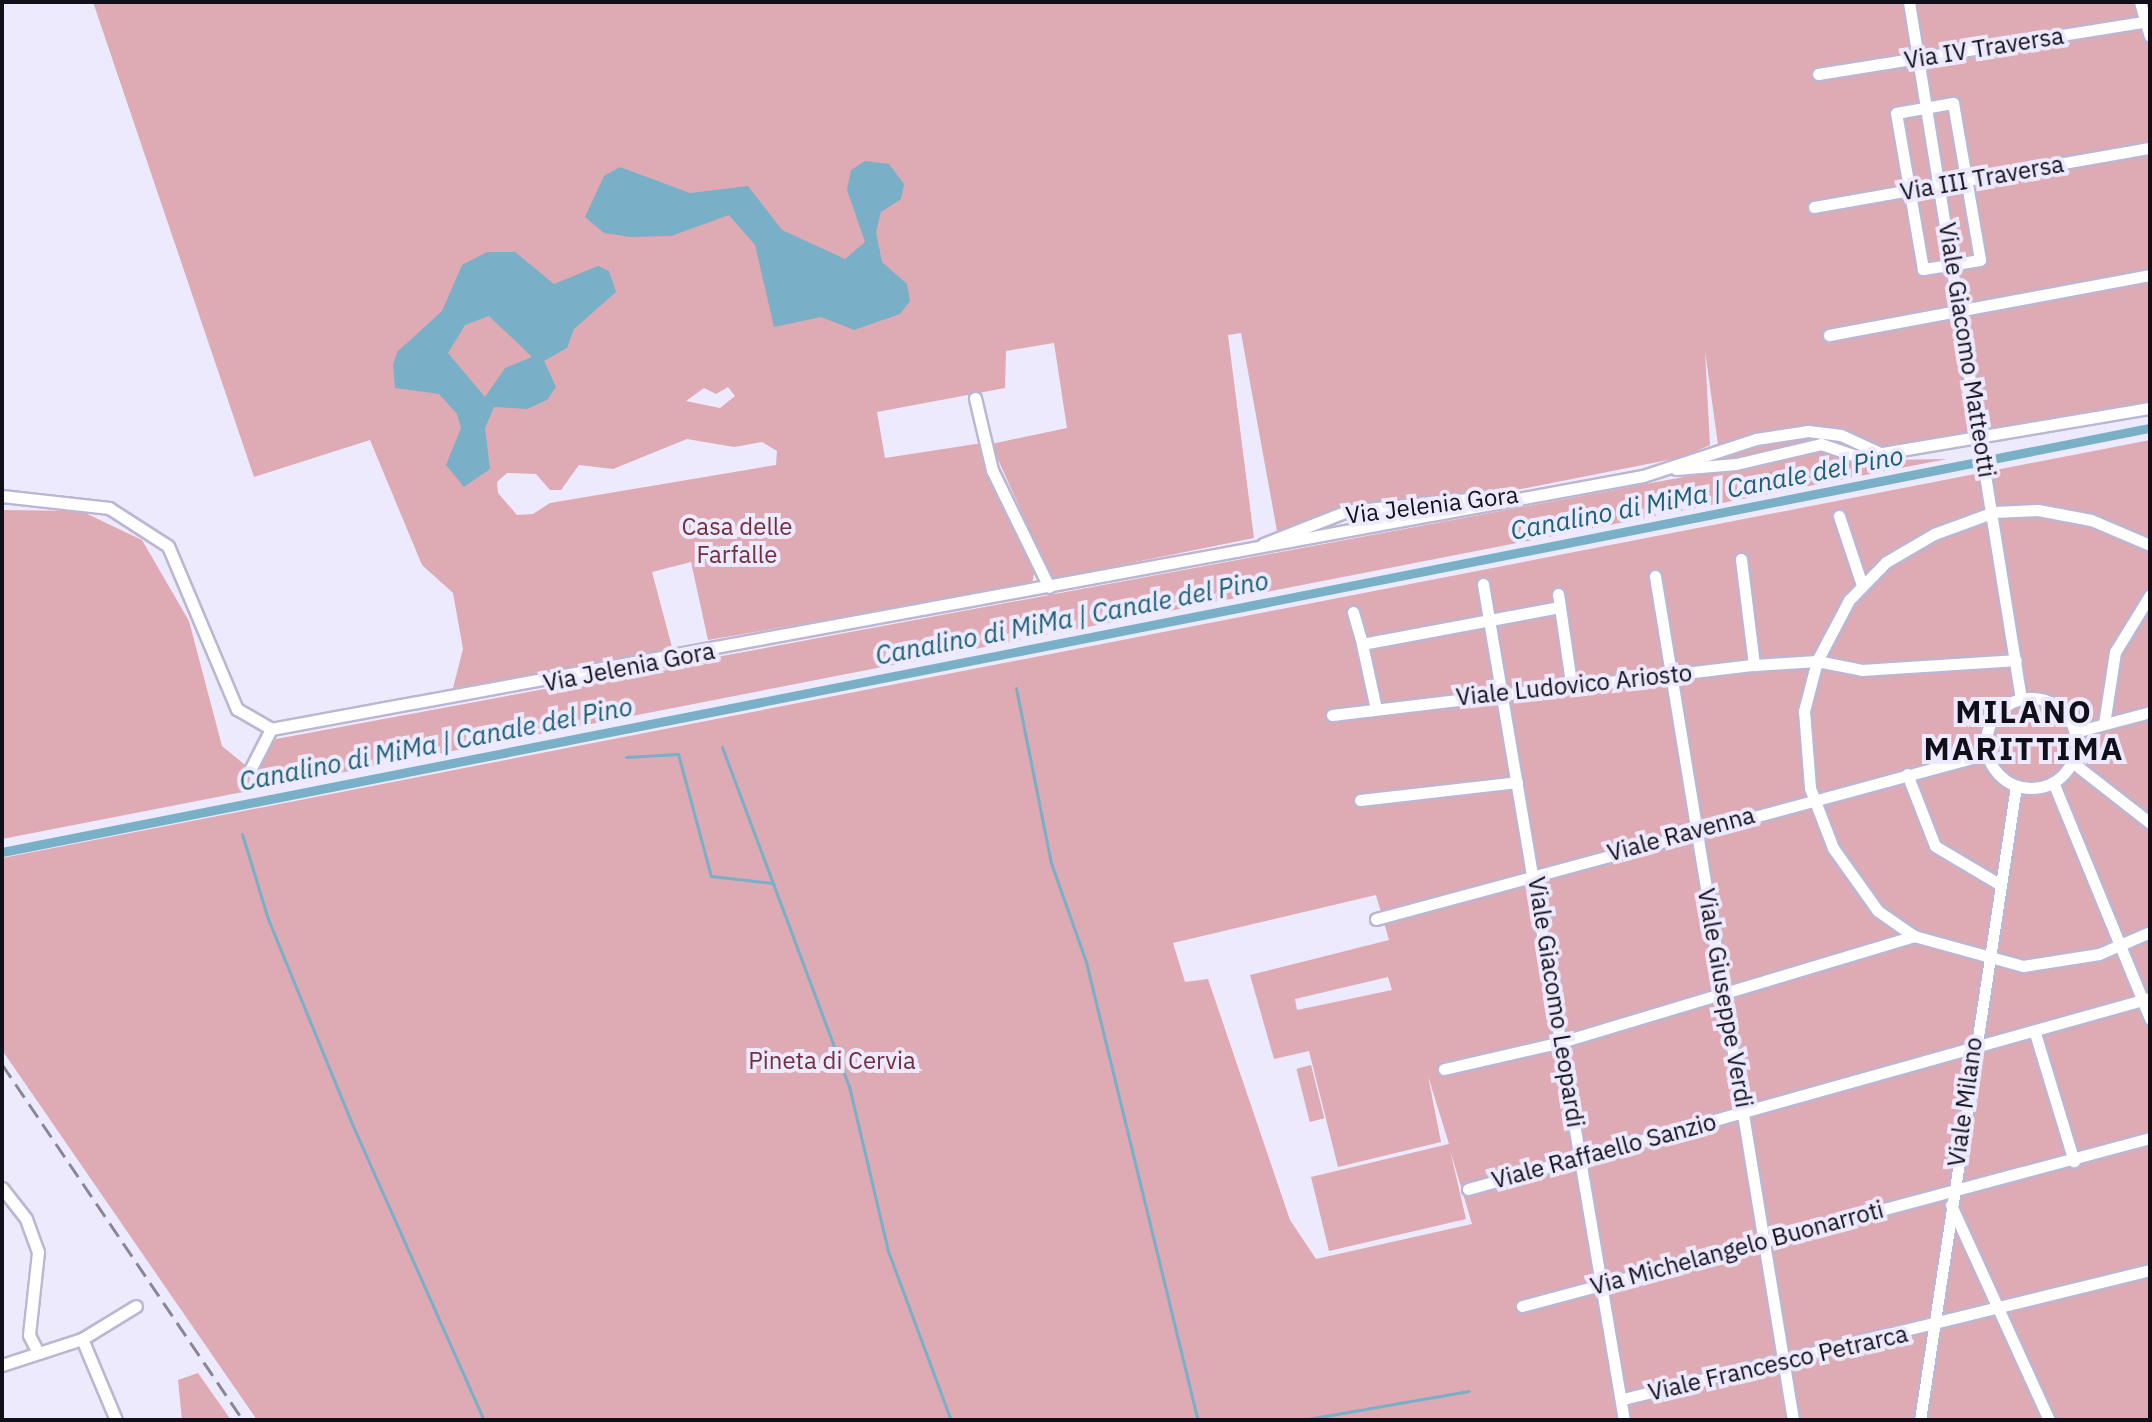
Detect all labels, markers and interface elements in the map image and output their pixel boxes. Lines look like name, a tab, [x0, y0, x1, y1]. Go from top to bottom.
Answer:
street label: Via IV Traversa	[1902, 21, 2066, 75]
street label: Via III Traversa	[1898, 149, 2066, 207]
street label: Viale Giacomo Matteotti	[1933, 220, 2001, 480]
water label: Canalino di MiMa | Canale del Pino	[1508, 440, 1906, 546]
street label: Via Jelenia Gora	[1344, 480, 1520, 530]
park label: Casa delle Farfalle	[681, 513, 793, 569]
water label: Canalino di MiMa | Canale del Pino	[873, 565, 1271, 671]
street label: Via Jelenia Gora	[541, 636, 717, 698]
street label: Viale Ludovico Ariosto	[1455, 658, 1693, 712]
water label: Canalino di MiMa | Canale del Pino	[237, 691, 635, 797]
district label: MILANO MARITTIMA	[1923, 693, 2125, 768]
street label: Viale Ravenna	[1604, 800, 1758, 868]
street label: Viale Giacomo Leopardi	[1522, 875, 1590, 1129]
street label: Viale Giuseppe Verdi	[1692, 886, 1758, 1110]
street label: Viale Milano	[1942, 1035, 1988, 1169]
park label: Pineta di Cervia	[748, 1047, 916, 1075]
street label: Viale Raffaello Sanzio	[1489, 1107, 1719, 1195]
street label: Via Michelangelo Buonarroti	[1587, 1195, 1887, 1301]
street label: Viale Francesco Petrarca	[1645, 1319, 1911, 1407]

